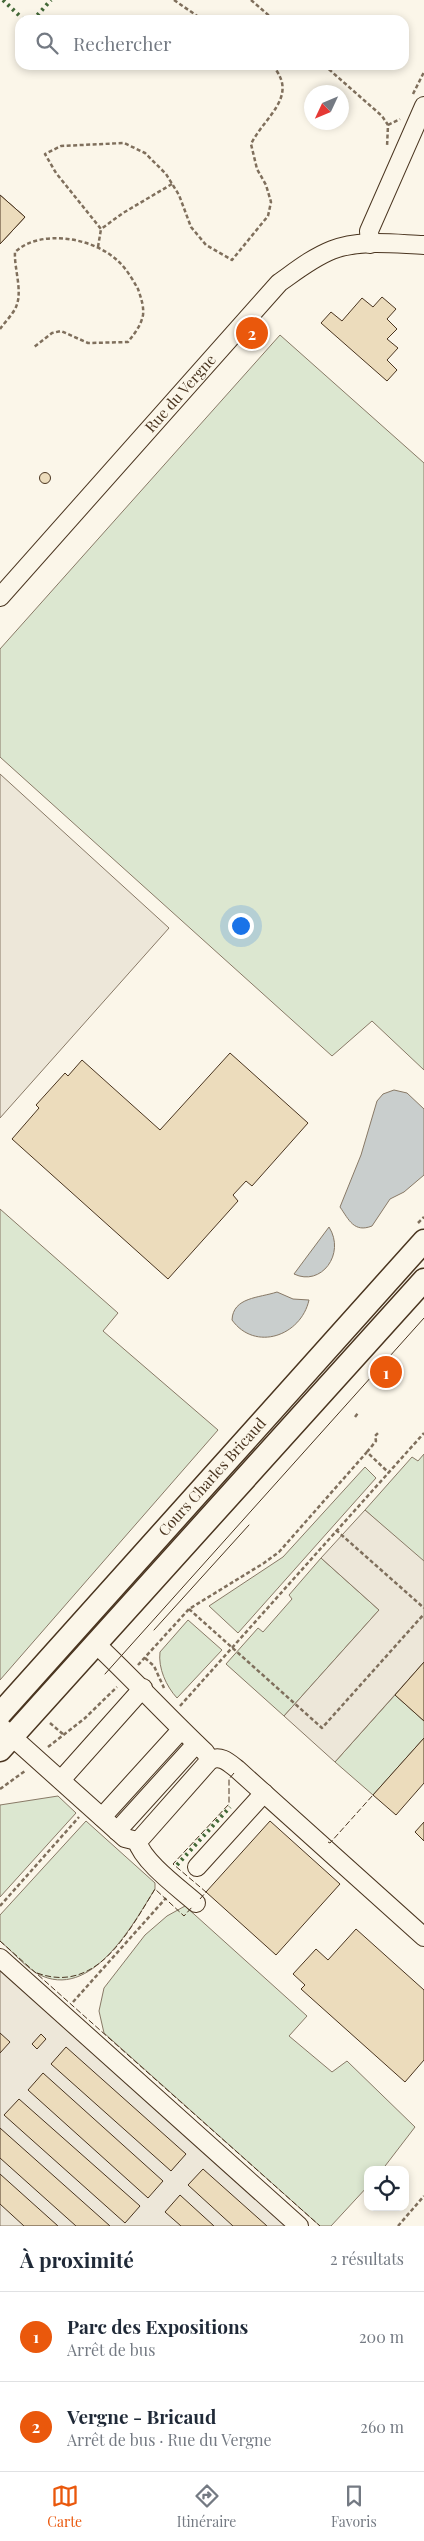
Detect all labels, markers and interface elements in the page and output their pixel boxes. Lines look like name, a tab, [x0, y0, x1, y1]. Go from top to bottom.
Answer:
search box	[15, 15, 409, 70]
icon: search	[33, 29, 61, 57]
text: Rechercher	[73, 30, 172, 56]
north arrow	[304, 85, 349, 130]
pin: 2	[236, 314, 268, 352]
street label: Rue du Vergne	[140, 350, 220, 436]
your location	[228, 913, 254, 939]
pin: 1	[370, 1353, 402, 1391]
street label: Cours Charles Bricaud	[153, 1413, 270, 1540]
map controls	[364, 2166, 409, 2211]
button: locate	[364, 2166, 409, 2211]
text: À proximité	[20, 2245, 134, 2273]
text: 2 résultats	[330, 2248, 404, 2269]
text: Parc des Expositions	[67, 2313, 248, 2339]
text: 1	[33, 2326, 39, 2347]
text: 200 m	[359, 2326, 404, 2347]
text: Arrêt de bus	[67, 2339, 155, 2360]
text: Vergne - Bricaud	[67, 2403, 216, 2429]
text: 2	[32, 2416, 40, 2437]
text: 260 m	[360, 2416, 404, 2437]
text: Arrêt de bus · Rue du Vergne	[67, 2429, 272, 2450]
tab: Carte	[47, 2482, 82, 2531]
tab: Itinéraire	[177, 2482, 236, 2531]
tab: Favoris	[331, 2482, 377, 2531]

